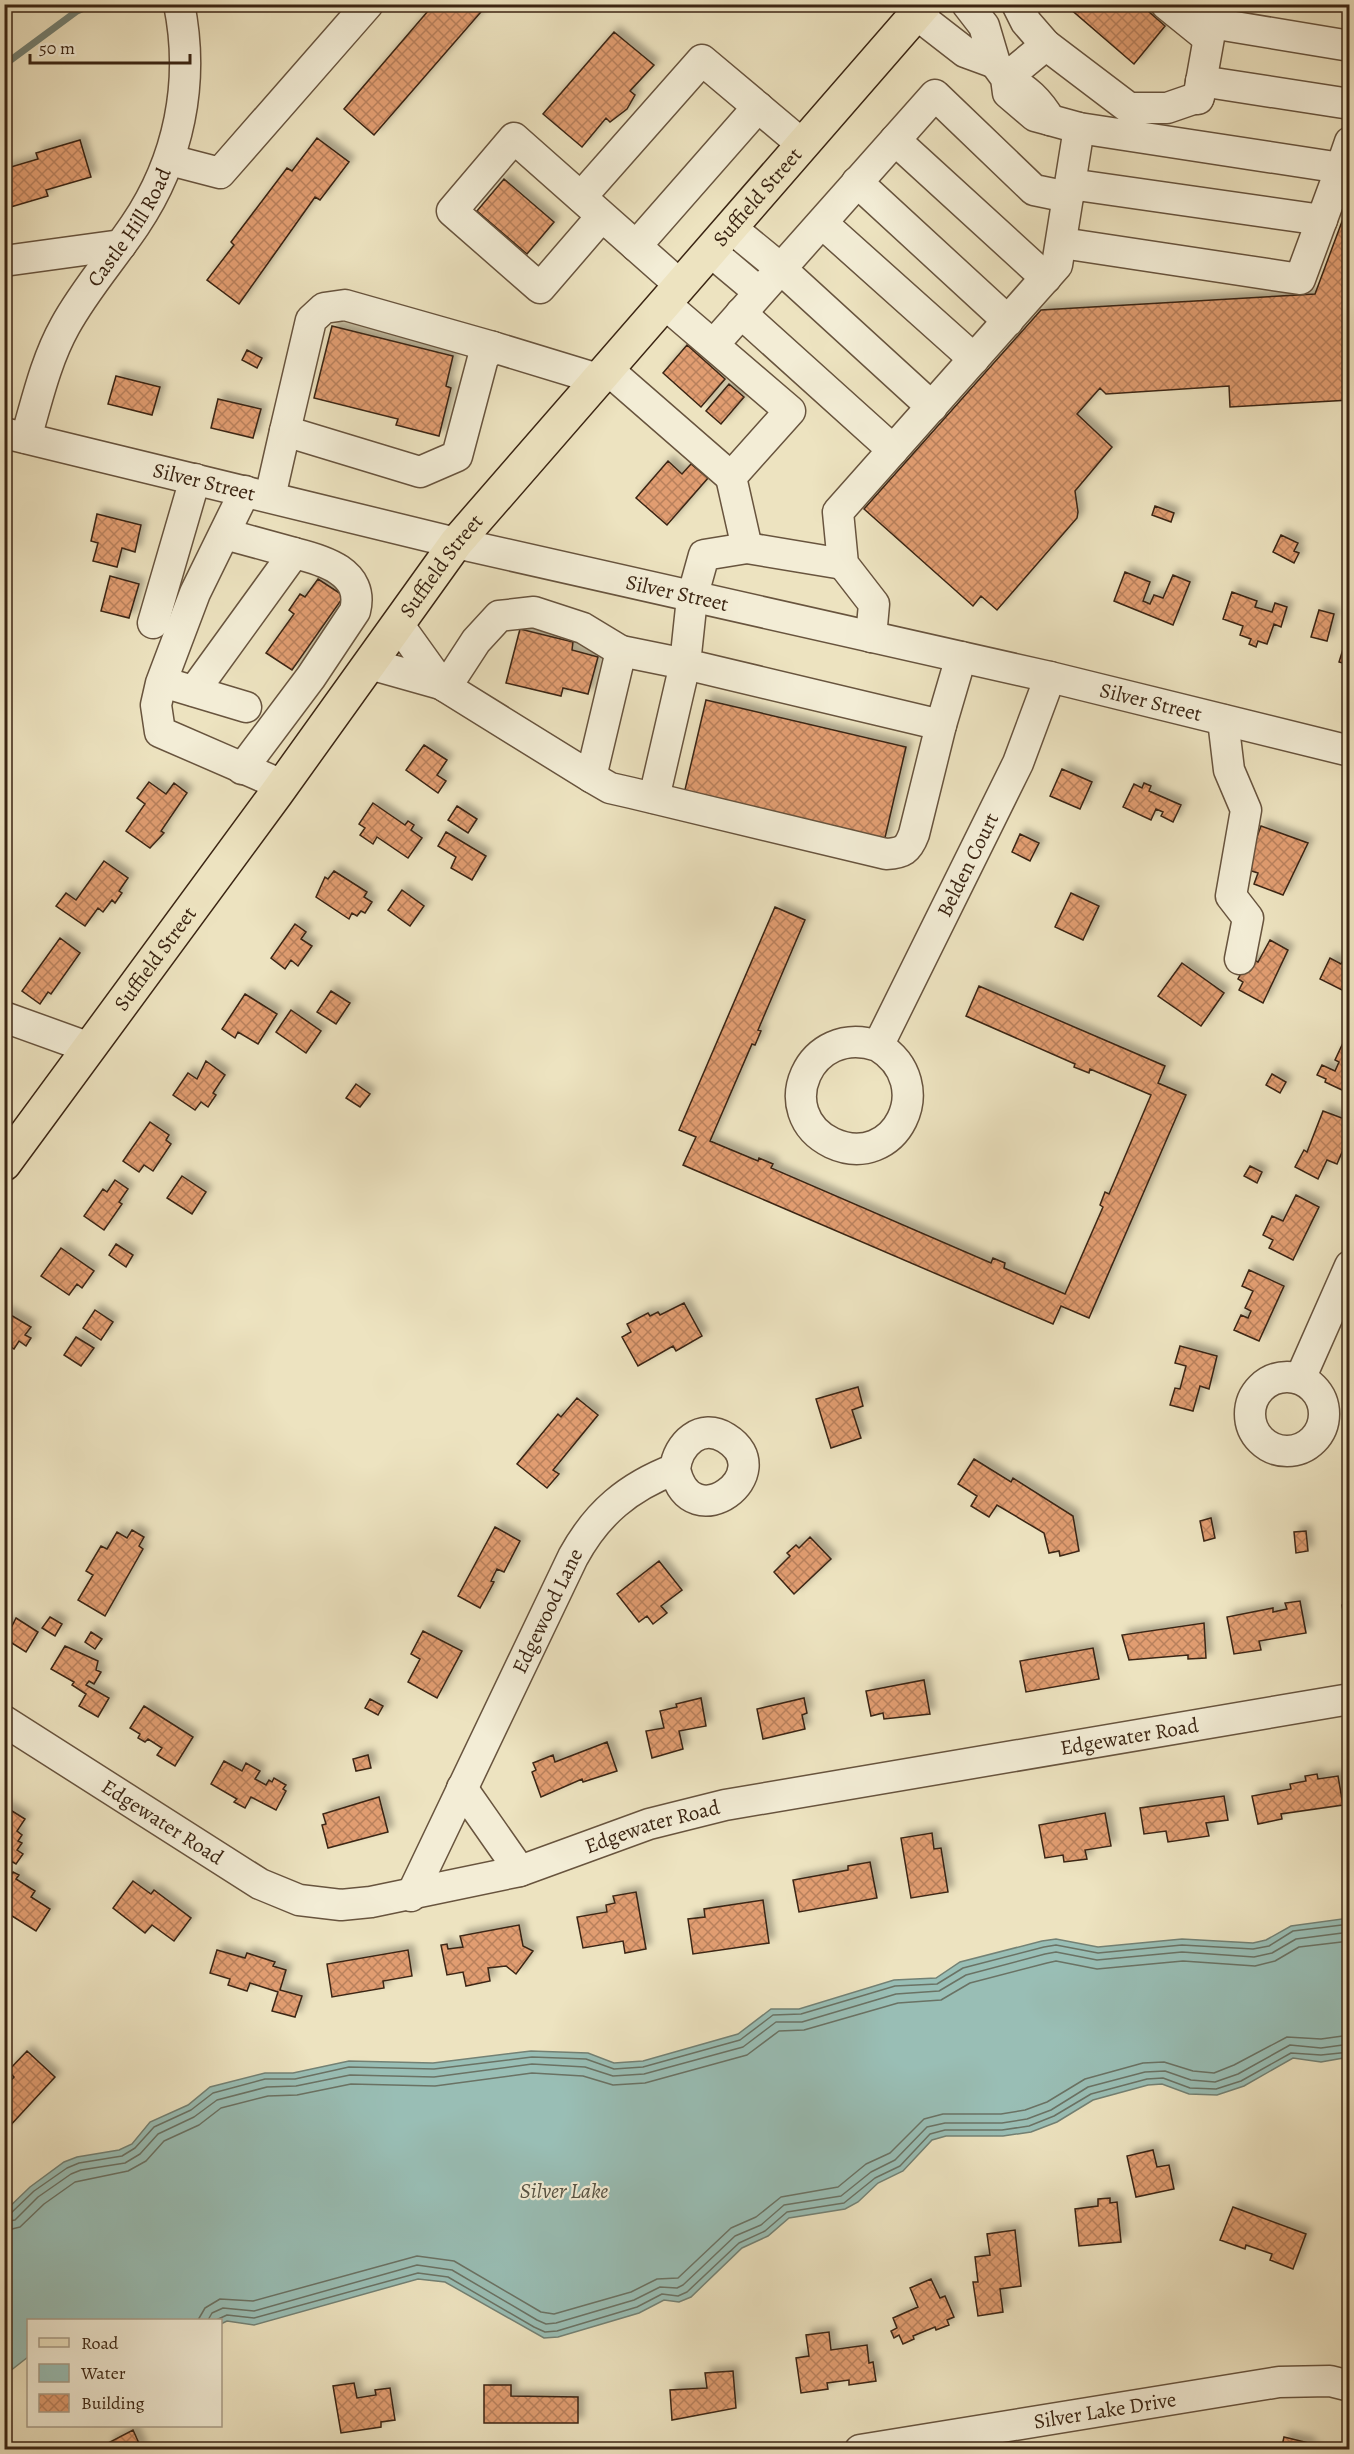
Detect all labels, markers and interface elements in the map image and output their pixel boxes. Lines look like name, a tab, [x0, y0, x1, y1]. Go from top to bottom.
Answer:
scale bar	[30, 27, 190, 65]
text: 50 m	[39, 36, 75, 60]
street label: Suffield Street	[706, 141, 808, 252]
street label: Castle Hill Road	[81, 163, 178, 292]
street label: Silver Street	[150, 456, 258, 508]
street label: Suffield Street	[393, 508, 489, 623]
street label: Silver Street	[623, 568, 731, 618]
street label: Silver Street	[1097, 676, 1205, 728]
street label: Belden Court	[930, 808, 1005, 922]
street label: Suffield Street	[107, 901, 203, 1016]
street label: Edgewood Lane	[505, 1543, 589, 1678]
street label: Edgewater Road	[1058, 1711, 1201, 1762]
street label: Edgewater Road	[96, 1773, 230, 1872]
street label: Edgewater Road	[581, 1793, 723, 1860]
water label: Silver Lake	[520, 2176, 608, 2206]
legend	[27, 2319, 222, 2427]
text: Road	[81, 2331, 119, 2355]
text: Water	[80, 2361, 126, 2385]
street label: Silver Lake Drive	[1032, 2385, 1178, 2436]
text: Building	[81, 2391, 145, 2415]

